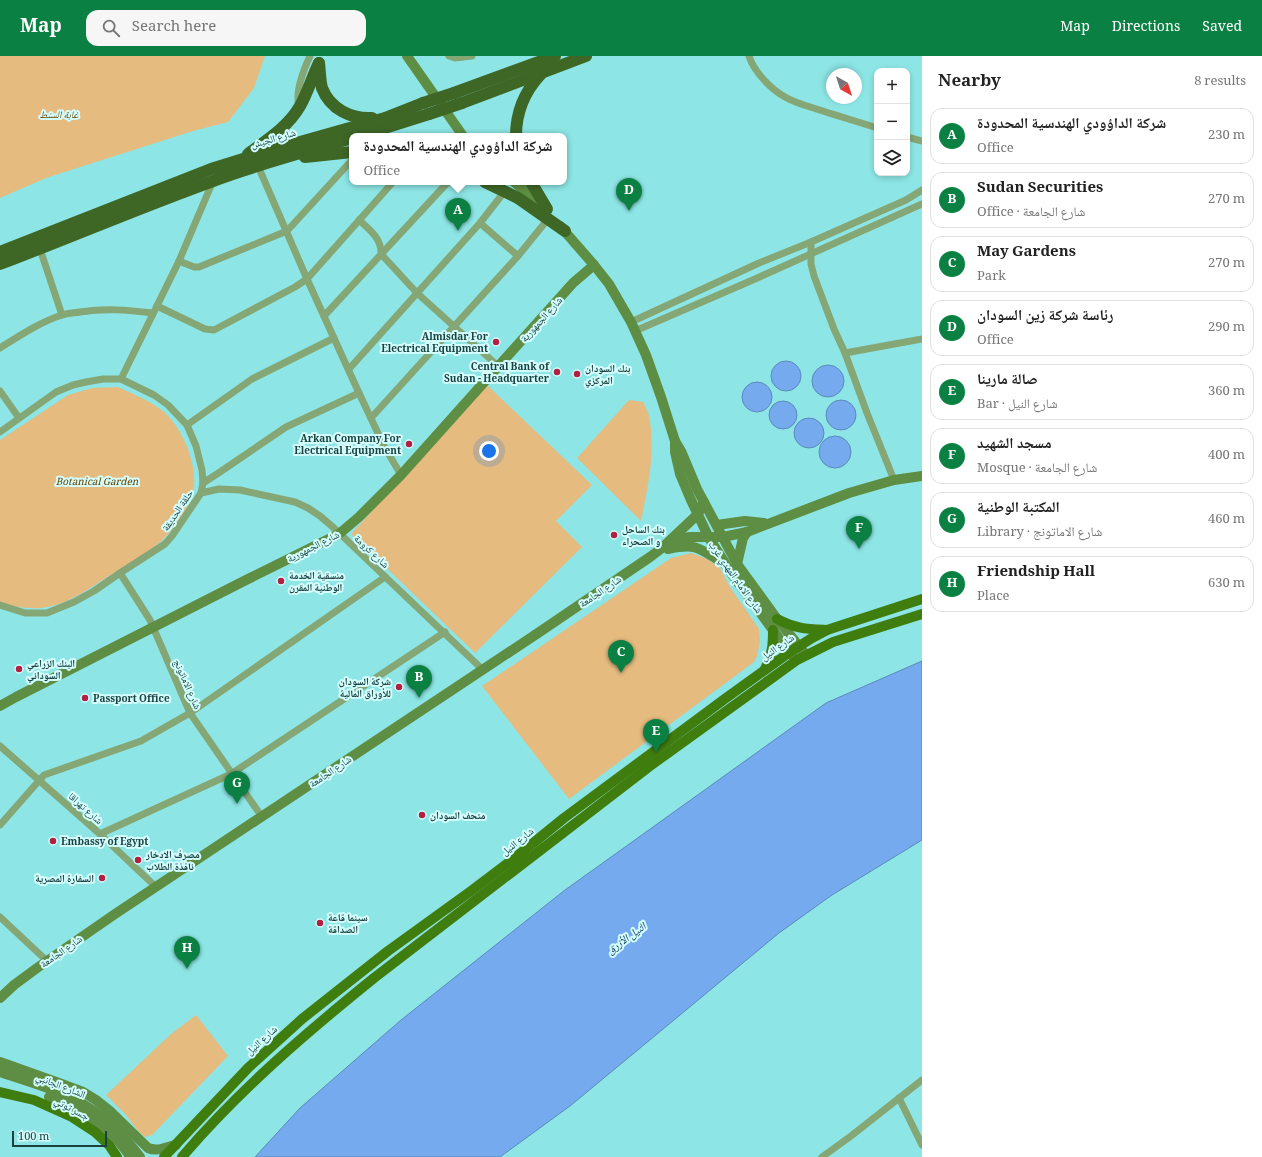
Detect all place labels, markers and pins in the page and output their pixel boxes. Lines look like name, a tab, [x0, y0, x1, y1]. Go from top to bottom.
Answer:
pin: D	[616, 178, 642, 211]
pin: A	[445, 198, 471, 231]
place label: Almisdar For Electrical Equipment	[381, 329, 489, 358]
marker: Almisdar For Electrical Equipment	[491, 337, 501, 347]
place label: Central Bank of Sudan - Headquarter	[444, 359, 550, 388]
place label: بنك السودان المركزي	[585, 361, 631, 390]
marker: Central Bank of Sudan - Headquarter	[552, 367, 562, 377]
marker: بنك السودان المركزي	[572, 369, 582, 379]
place label: Arkan Company For Electrical Equipment	[294, 431, 402, 460]
marker: Arkan Company For Electrical Equipment	[404, 439, 414, 449]
pin: F	[846, 516, 872, 549]
place label: بنك الساحل و الصحراء	[622, 522, 665, 551]
marker: بنك الساحل و الصحراء	[609, 530, 619, 540]
place label: منسقية الخدمة الوطنية المقرن	[289, 568, 344, 597]
marker: منسقية الخدمة الوطنية المقرن	[276, 576, 286, 586]
pin: C	[608, 640, 634, 673]
place label: البنك الزراعي السوداني	[27, 656, 75, 685]
marker: البنك الزراعي السوداني	[14, 664, 24, 674]
pin: B	[406, 665, 432, 698]
place label: شركة السودان للأوراق المالية	[339, 674, 391, 703]
marker: شركة السودان للأوراق المالية	[394, 682, 404, 692]
place label: Passport Office	[93, 691, 170, 708]
marker: Passport Office	[80, 693, 90, 703]
pin: E	[643, 719, 669, 752]
pin: G	[224, 771, 250, 804]
place label: متحف السودان	[430, 808, 486, 825]
marker: متحف السودان	[417, 810, 427, 820]
place label: Embassy of Egypt	[61, 834, 148, 851]
marker: Embassy of Egypt	[48, 836, 58, 846]
place label: مصرف الادخار نافذة الطلاب	[145, 847, 200, 876]
marker: مصرف الادخار نافذة الطلاب	[133, 855, 143, 865]
place label: السفارة المصرية	[35, 871, 94, 888]
marker: السفارة المصرية	[97, 873, 107, 883]
place label: سينما قاعة الصداقة	[328, 910, 368, 939]
marker: سينما قاعة الصداقة	[315, 918, 325, 928]
pin: H	[174, 936, 200, 969]

